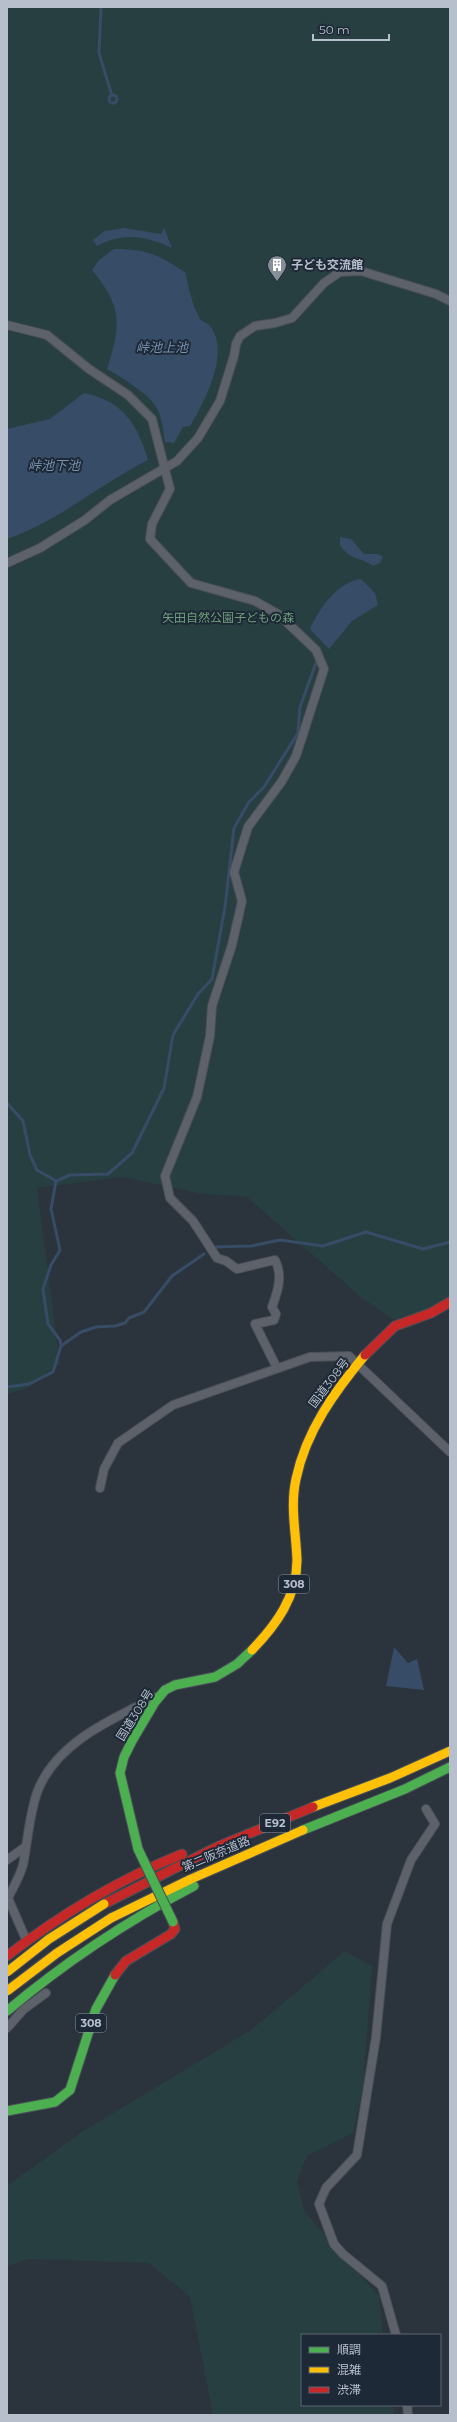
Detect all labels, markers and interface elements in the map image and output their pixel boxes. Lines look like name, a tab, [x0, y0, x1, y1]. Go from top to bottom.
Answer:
scale bar	[313, 16, 389, 42]
text: 50 m	[319, 22, 350, 37]
building icon: 子ども交流館	[266, 254, 288, 282]
place label: 子ども交流館	[291, 257, 363, 272]
water label: 峠池上池	[136, 339, 190, 355]
water label: 峠池下池	[28, 457, 82, 473]
park label: 矢田自然公園子どもの森	[162, 610, 294, 625]
street label: 国道308号	[305, 1355, 352, 1411]
road number: 308	[279, 1575, 309, 1593]
street label: 国道308号	[113, 1686, 156, 1743]
road number: E92	[260, 1814, 290, 1832]
street label: 第二阪奈道路	[180, 1833, 252, 1875]
road number: 308	[76, 2014, 106, 2032]
legend	[301, 2334, 441, 2406]
text: 順調	[337, 2342, 361, 2357]
text: 混雑	[337, 2362, 361, 2377]
text: 渋滞	[337, 2382, 361, 2397]

